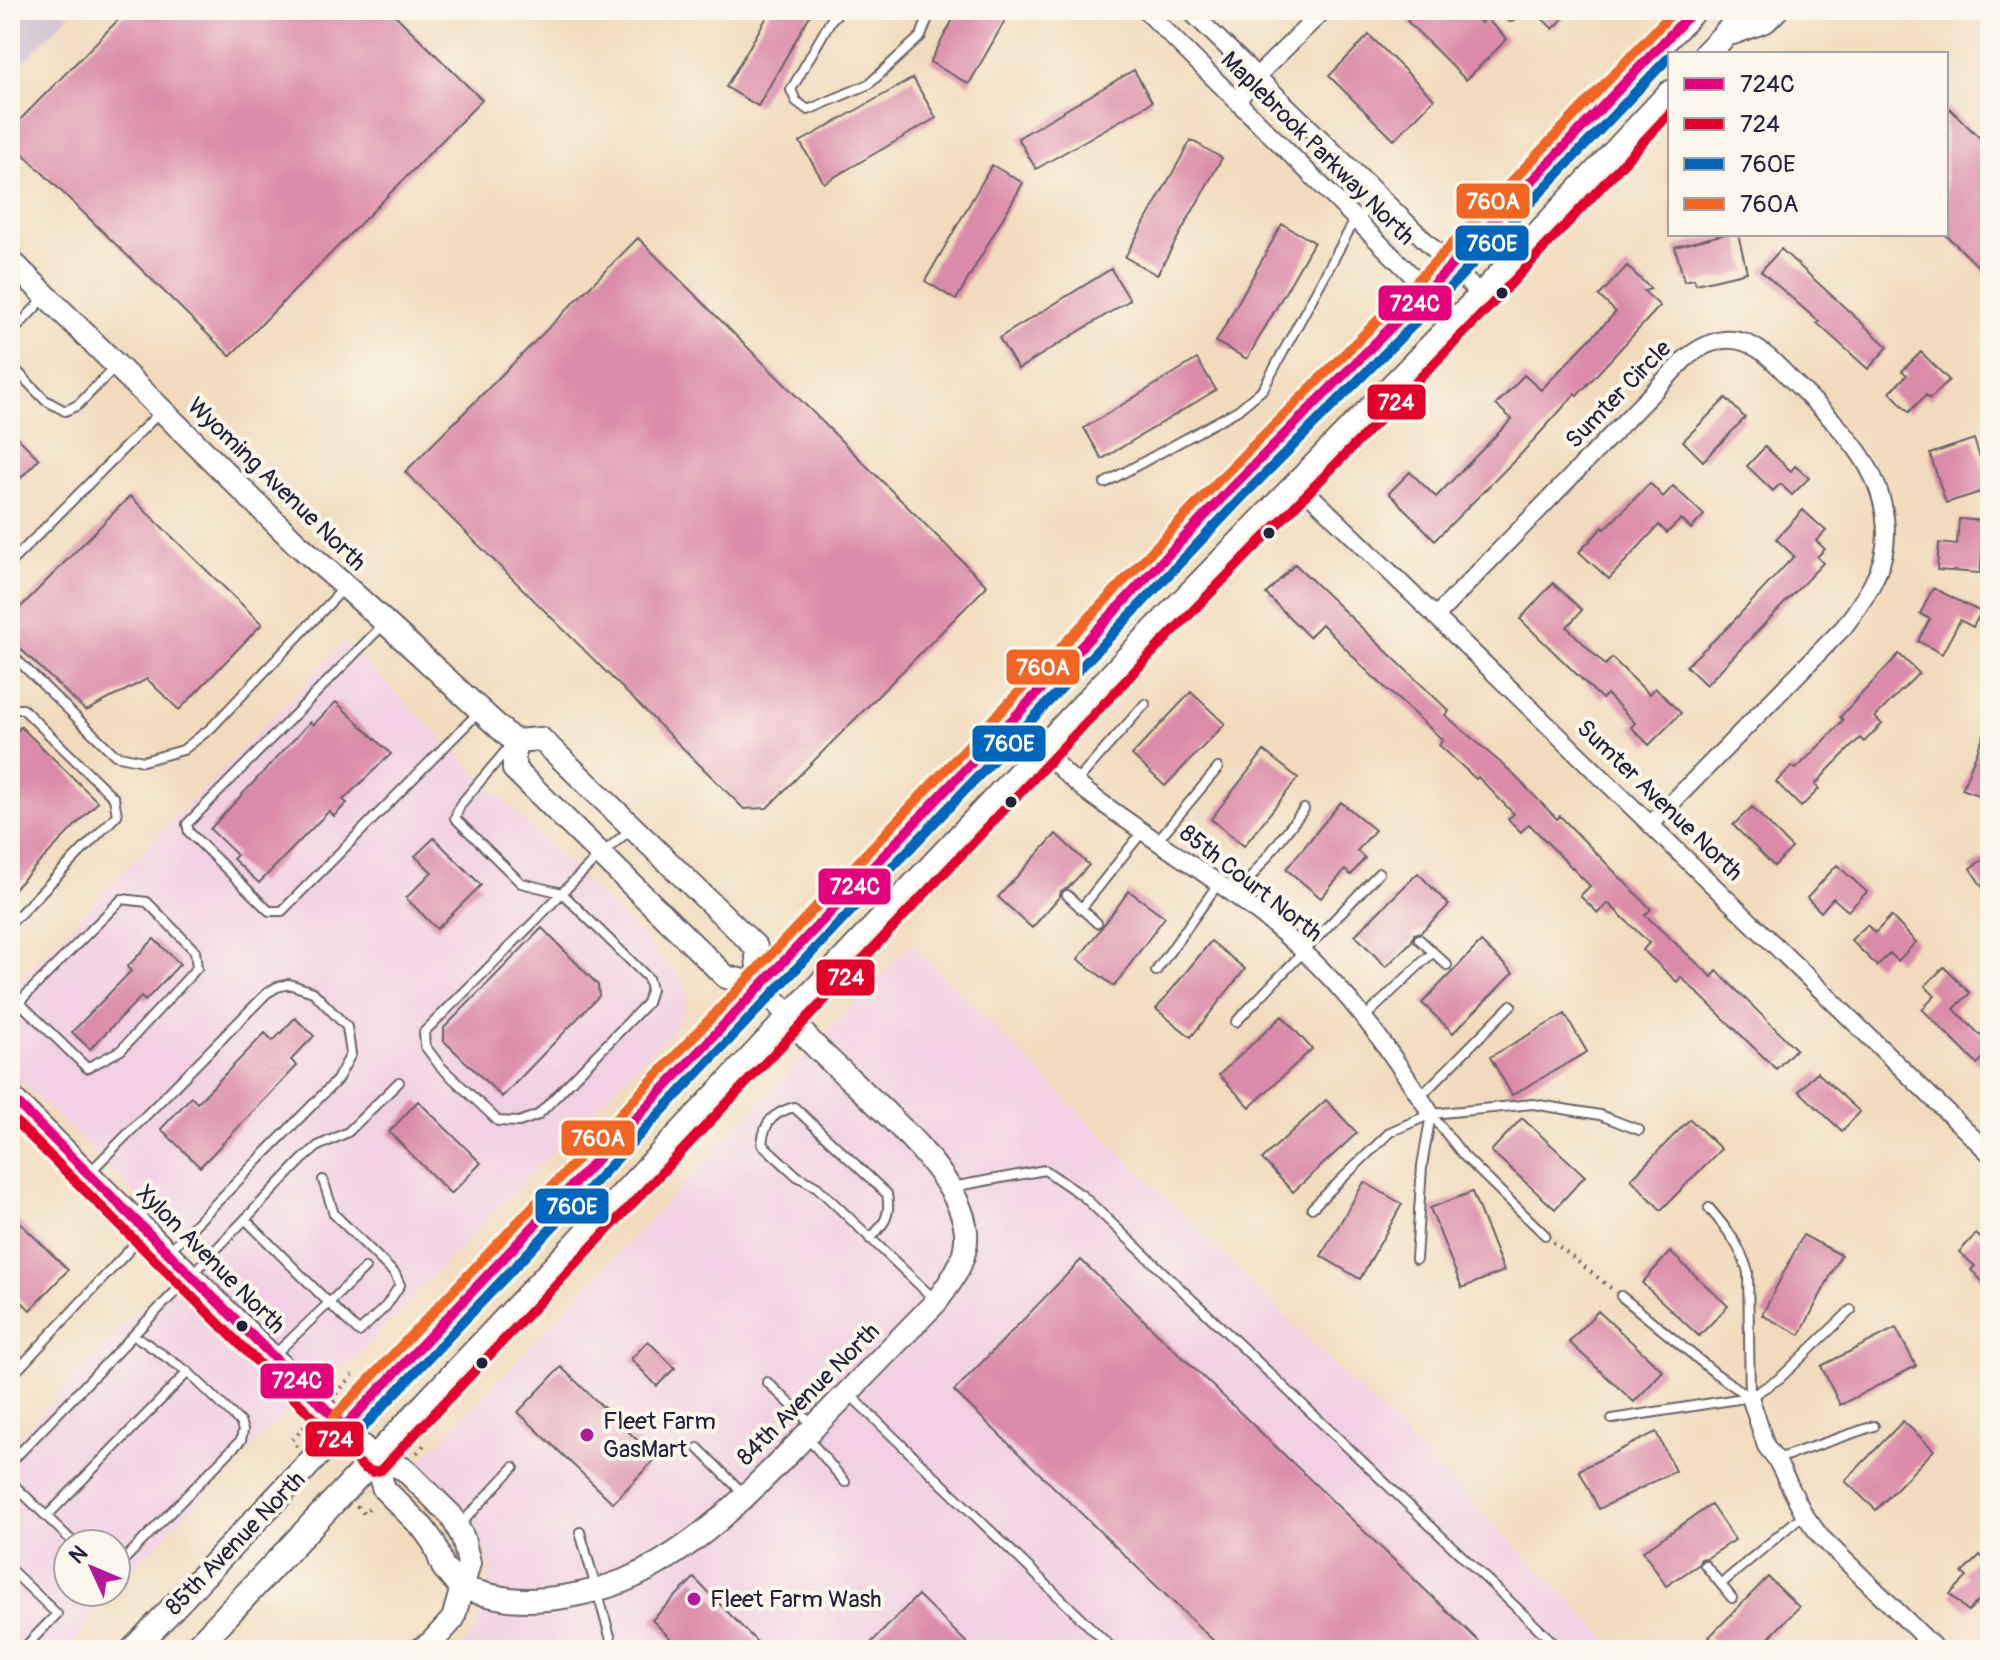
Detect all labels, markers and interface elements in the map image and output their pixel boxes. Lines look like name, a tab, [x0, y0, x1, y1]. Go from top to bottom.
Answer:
street label: Maplebrook Parkway North	[1215, 46, 1420, 251]
legend	[1668, 52, 1948, 236]
text: 724C	[1740, 70, 1795, 99]
text: 724	[1740, 110, 1780, 139]
text: 760E	[1740, 150, 1796, 179]
line badge: 760A	[1455, 182, 1531, 220]
text: 760A	[1466, 188, 1521, 216]
text: 760A	[1740, 190, 1799, 219]
line badge: 760E	[1454, 224, 1530, 262]
text: 760E	[1467, 230, 1518, 258]
line badge: 724C	[1377, 284, 1453, 322]
unlabelled marker	[1494, 285, 1510, 301]
text: 724C	[1390, 290, 1441, 318]
street label: Sumter Circle	[1560, 334, 1677, 455]
line badge: 724	[1366, 383, 1427, 421]
text: 724	[1378, 389, 1415, 417]
street label: Wyoming Avenue North	[181, 392, 372, 577]
unlabelled marker	[1261, 525, 1277, 541]
line badge: 760A	[1005, 648, 1081, 686]
text: 760A	[1016, 654, 1071, 682]
street label: Sumter Avenue North	[1571, 714, 1749, 887]
line badge: 760E	[971, 724, 1047, 763]
text: 760E	[984, 730, 1035, 758]
unlabelled marker	[1003, 794, 1019, 810]
street label: 85th Court North	[1174, 819, 1328, 948]
line badge: 724C	[817, 867, 892, 906]
text: 724C	[830, 873, 881, 901]
line badge: 724	[815, 958, 876, 997]
text: 724	[828, 964, 865, 992]
line badge: 760A	[560, 1119, 636, 1157]
text: 760A	[571, 1125, 626, 1153]
street label: Xylon Avenue North	[130, 1179, 291, 1340]
line badge: 760E	[534, 1187, 610, 1225]
text: 760E	[547, 1193, 598, 1221]
street label: 84th Avenue North	[731, 1317, 886, 1472]
unlabelled marker	[234, 1318, 250, 1334]
unlabelled marker	[474, 1355, 490, 1371]
line badge: 724C	[259, 1362, 335, 1400]
text: 724C	[272, 1367, 323, 1395]
place label: Fleet Farm GasMart	[603, 1407, 716, 1464]
line badge: 724	[304, 1420, 365, 1458]
text: 724	[317, 1426, 354, 1454]
marker: Fleet Farm GasMart	[578, 1426, 596, 1444]
street label: 85th Avenue North	[159, 1465, 311, 1621]
north arrow	[52, 1528, 132, 1608]
text: N	[63, 1540, 94, 1570]
place label: Fleet Farm Wash	[710, 1585, 882, 1614]
marker: Fleet Farm Wash	[685, 1590, 703, 1608]

